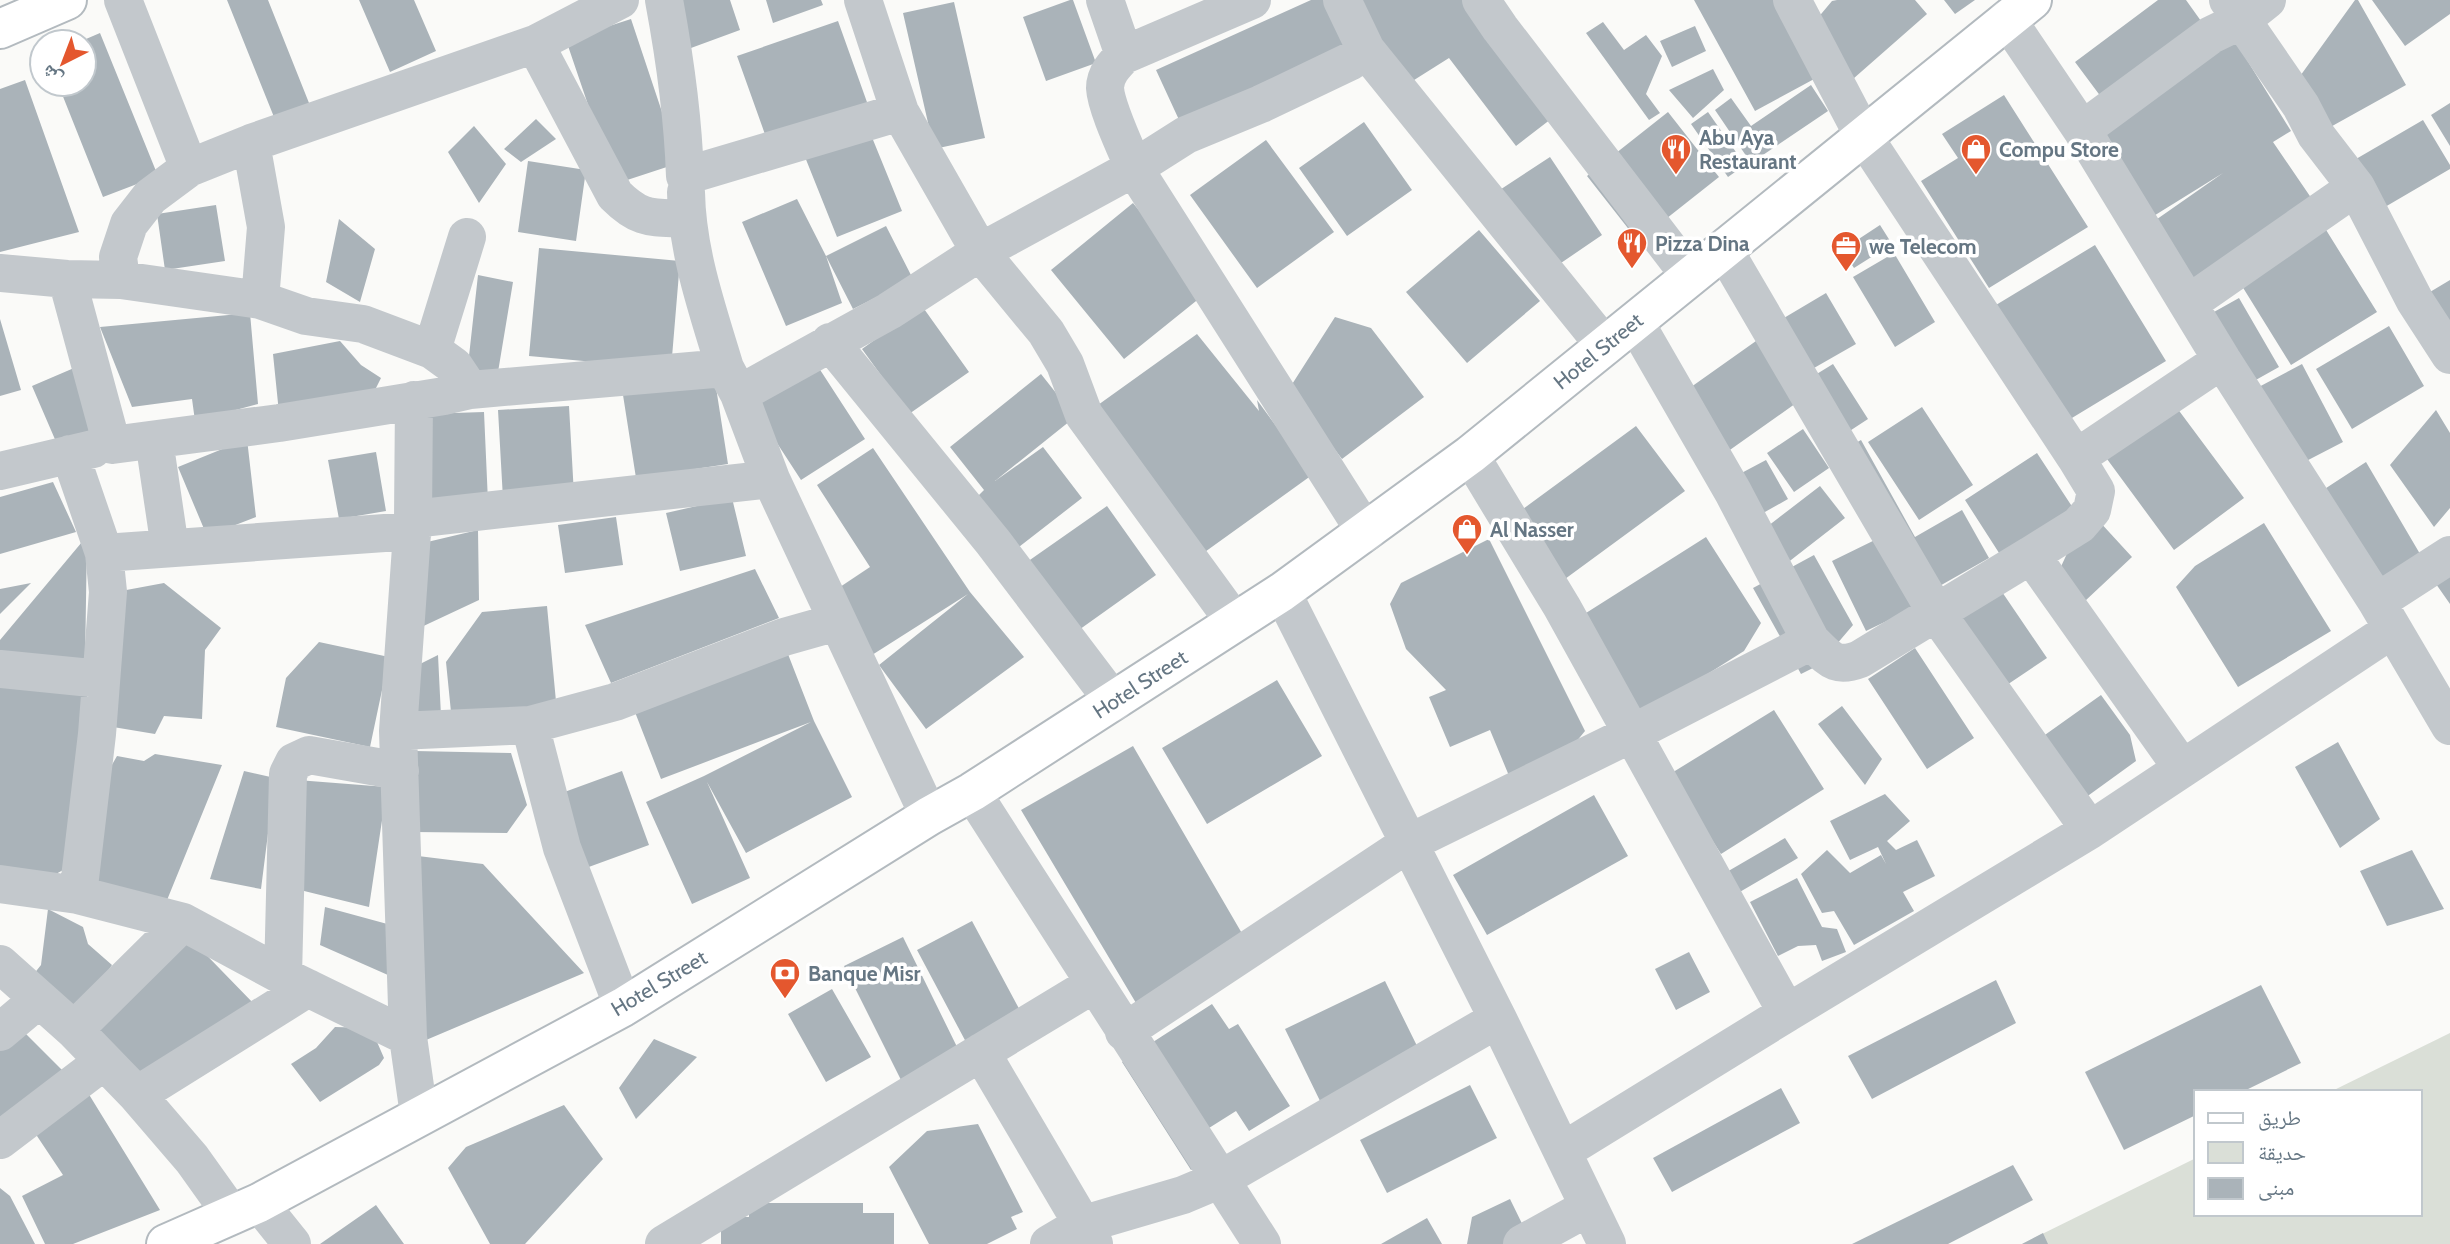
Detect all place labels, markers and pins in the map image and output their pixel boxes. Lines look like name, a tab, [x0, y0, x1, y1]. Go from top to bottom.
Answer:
place label: Abu Aya Restaurant	[1699, 125, 1797, 174]
restaurant icon: Abu Aya Restaurant	[1659, 132, 1693, 176]
shop icon: Compu Store	[1959, 132, 1993, 176]
place label: Compu Store	[1999, 137, 2119, 162]
restaurant icon: Pizza Dina	[1615, 226, 1649, 270]
office icon: we Telecom	[1829, 229, 1863, 273]
place label: Pizza Dina	[1655, 231, 1750, 256]
place label: we Telecom	[1869, 234, 1977, 259]
shop icon: Al Nasser	[1450, 512, 1484, 556]
place label: Al Nasser	[1490, 517, 1574, 542]
bank icon: Banque Misr	[768, 956, 802, 1000]
place label: Banque Misr	[808, 961, 921, 986]

